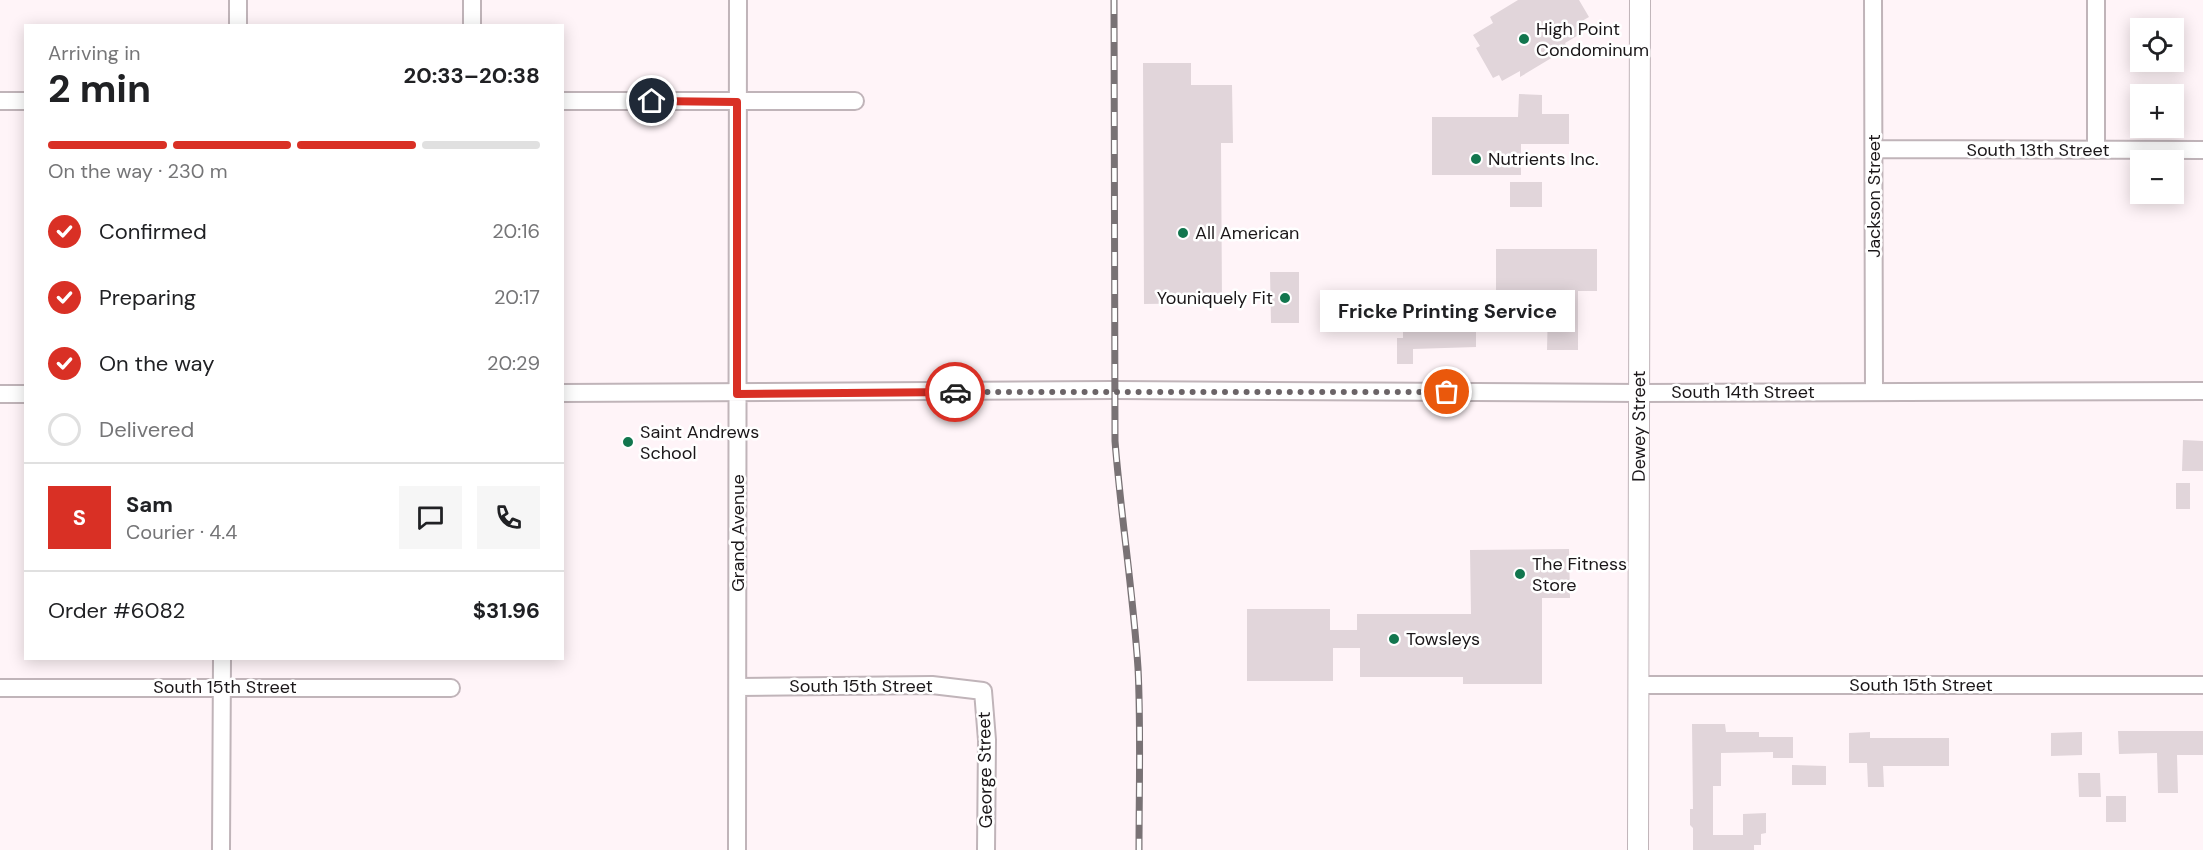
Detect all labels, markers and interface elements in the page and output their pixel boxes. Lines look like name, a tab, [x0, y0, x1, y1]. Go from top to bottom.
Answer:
place label: High Point Condominum	[1536, 17, 1649, 62]
map controls	[2130, 18, 2184, 204]
button: locate	[2130, 18, 2184, 72]
marker: High Point Condominum	[1517, 32, 1531, 46]
text: Arriving in	[48, 40, 140, 66]
text: 20:33–20:38	[404, 61, 540, 90]
text: 2 min	[48, 63, 151, 114]
pin	[626, 75, 677, 126]
icon: home	[635, 84, 668, 117]
button: +	[2130, 84, 2184, 138]
street label: Jackson Street	[1862, 134, 1886, 258]
street label: South 13th Street	[1966, 138, 2110, 162]
place label: Nutrients Inc.	[1488, 147, 1599, 171]
button: −	[2130, 150, 2184, 204]
marker: Nutrients Inc.	[1469, 152, 1483, 166]
text: On the way · 230 m	[48, 158, 228, 184]
icon: check	[48, 215, 81, 248]
text: Confirmed	[99, 217, 207, 246]
text: 20:16	[492, 218, 540, 244]
place label: All American	[1195, 221, 1299, 245]
marker: All American	[1176, 226, 1190, 240]
icon: check	[48, 281, 81, 314]
text: Preparing	[99, 283, 196, 312]
text: 20:17	[494, 284, 540, 310]
place label: Youniquely Fit	[1157, 286, 1273, 310]
callout: Fricke Printing Service	[1320, 290, 1574, 332]
marker: Youniquely Fit	[1278, 291, 1292, 305]
text: Fricke Printing Service	[1338, 298, 1557, 324]
icon: check	[48, 347, 81, 380]
text: On the way	[99, 349, 214, 378]
text: 20:29	[487, 350, 540, 376]
courier	[925, 362, 985, 422]
pin	[1421, 366, 1472, 417]
street label: Dewey Street	[1627, 370, 1651, 482]
icon: bag	[1430, 375, 1463, 408]
icon: car	[939, 376, 972, 409]
street label: South 14th Street	[1671, 380, 1815, 404]
text: Delivered	[99, 415, 194, 444]
place label: Saint Andrews School	[640, 420, 759, 465]
marker: Saint Andrews School	[621, 435, 635, 449]
street label: Grand Avenue	[726, 474, 750, 592]
button: chat	[399, 486, 462, 549]
button: phone	[477, 486, 540, 549]
text: Sam	[126, 490, 173, 519]
text: S	[73, 503, 86, 532]
text: Courier · 4.4	[126, 519, 237, 545]
place label: The Fitness Store	[1532, 552, 1627, 597]
marker: The Fitness Store	[1513, 567, 1527, 581]
text: Order #6082	[48, 596, 185, 625]
text: $31.96	[473, 596, 540, 625]
place label: Towsleys	[1406, 627, 1480, 651]
marker: Towsleys	[1387, 632, 1401, 646]
street label: South 15th Street	[1849, 673, 1993, 697]
street label: South 15th Street	[789, 674, 933, 698]
street label: South 15th Street	[153, 675, 297, 699]
street label: George Street	[972, 711, 998, 829]

